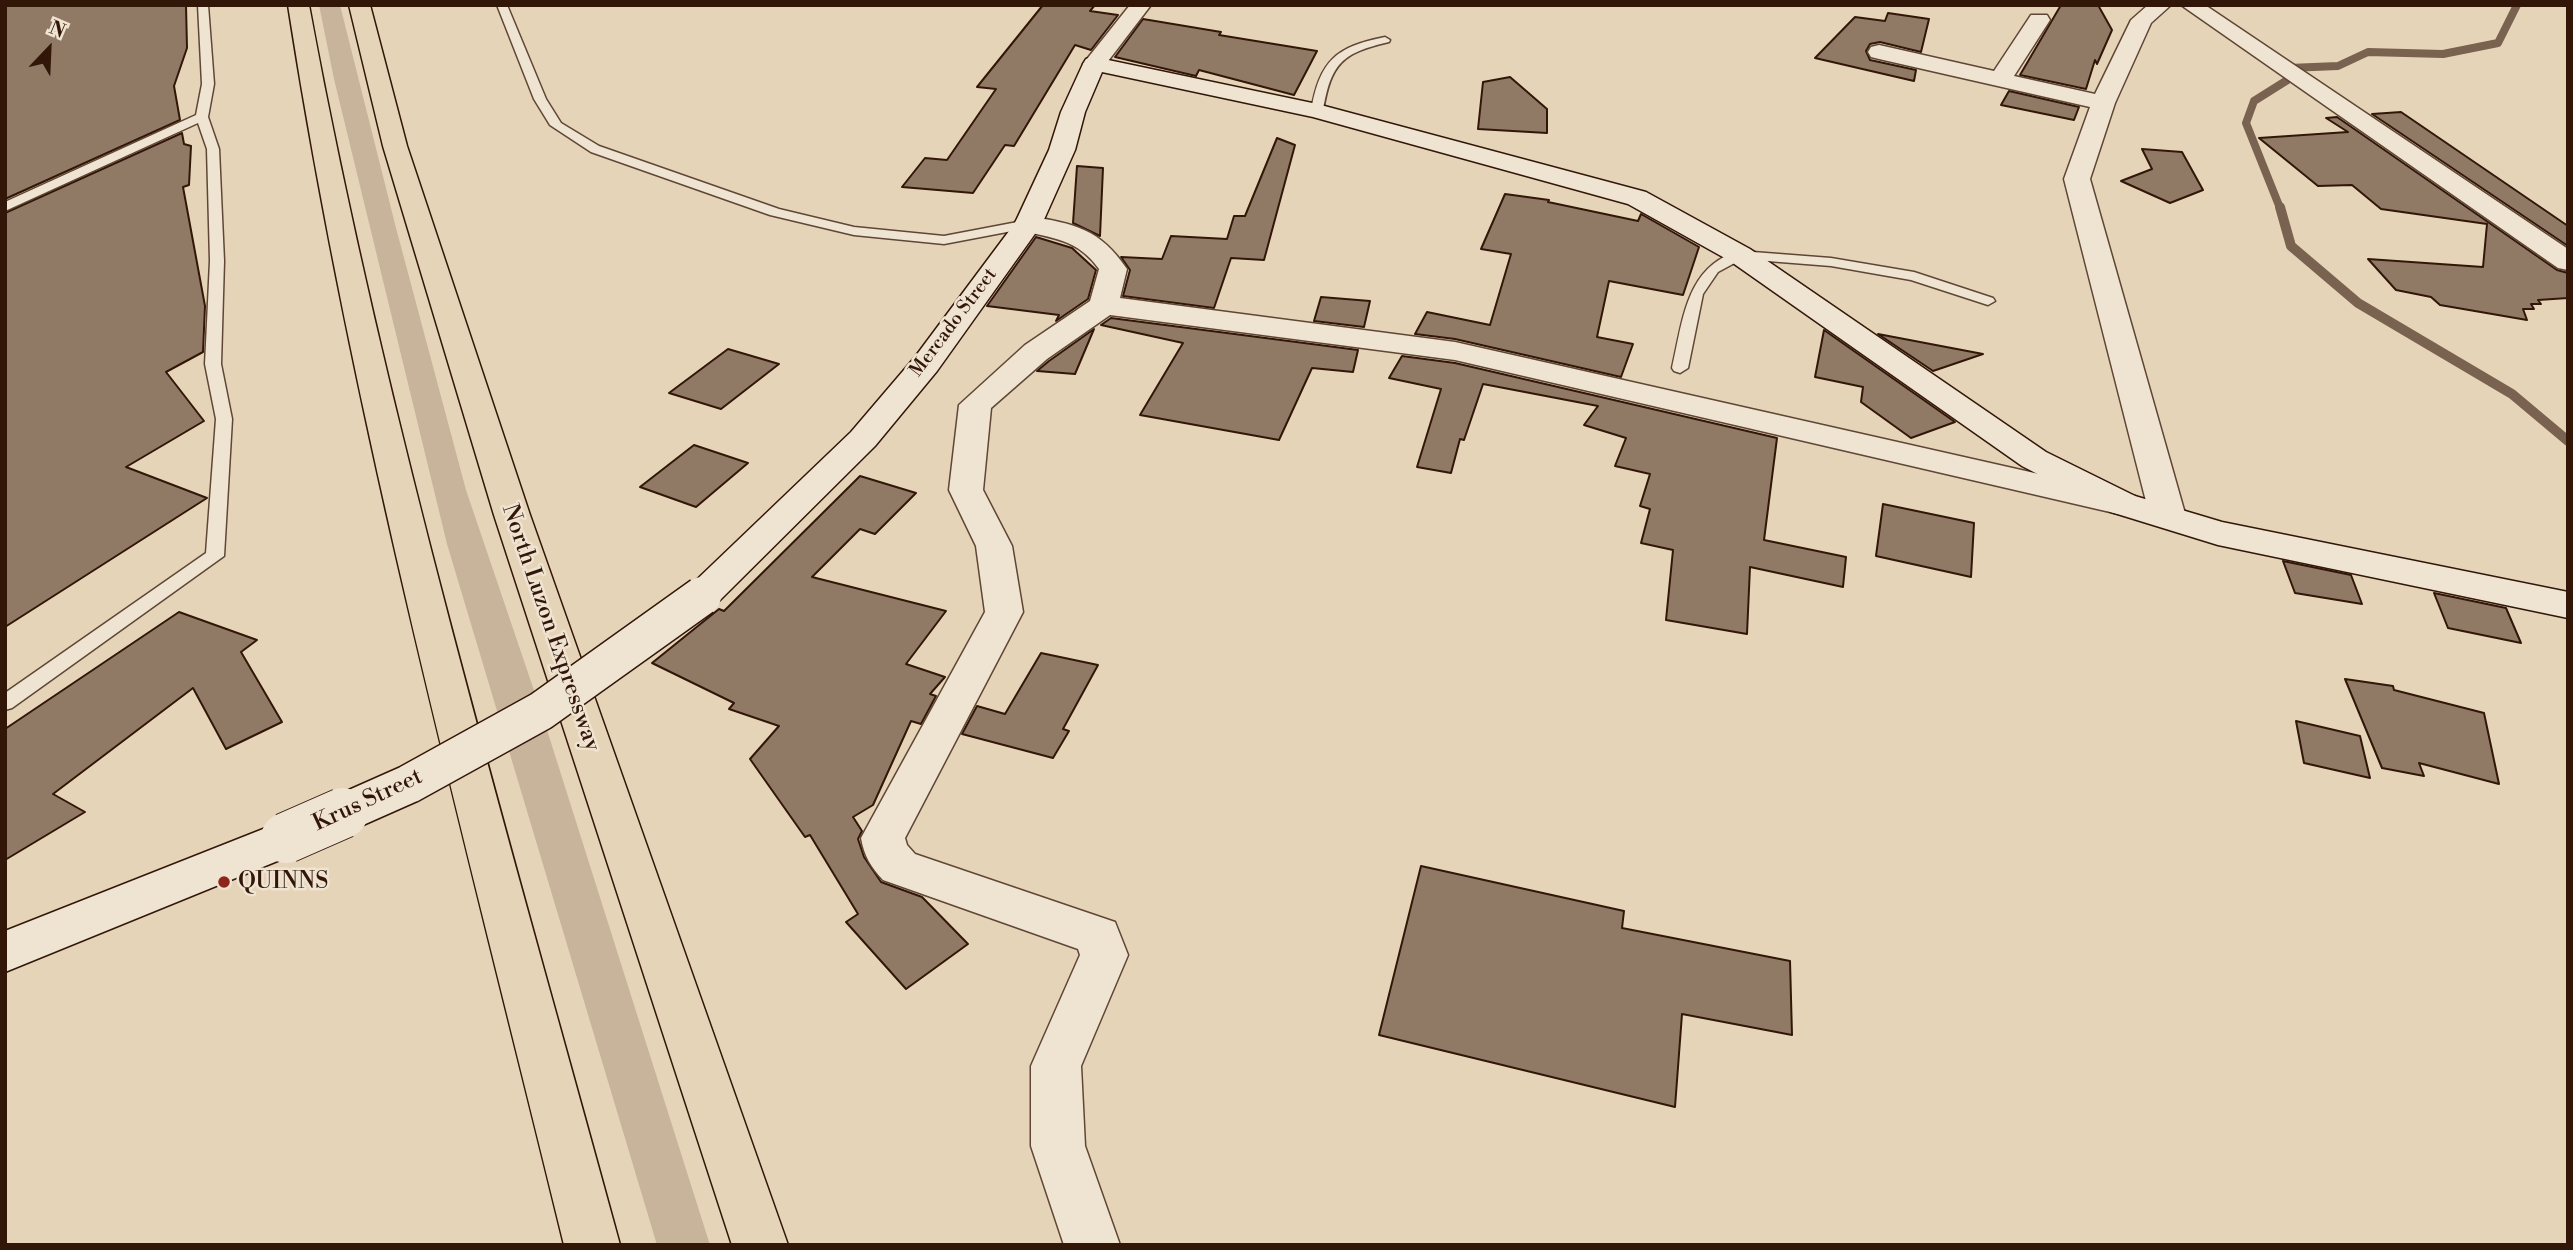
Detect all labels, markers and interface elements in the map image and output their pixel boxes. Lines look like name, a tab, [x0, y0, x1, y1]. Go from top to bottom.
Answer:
north arrow	[14, 14, 84, 84]
text: N	[46, 16, 69, 44]
street label: Mercado Street	[906, 264, 1002, 382]
street label: North Luzon Expressway	[495, 501, 605, 755]
street label: Krus Street	[309, 764, 427, 838]
place label: QUINNS	[238, 868, 328, 896]
marker: QUINNS	[216, 874, 232, 890]

